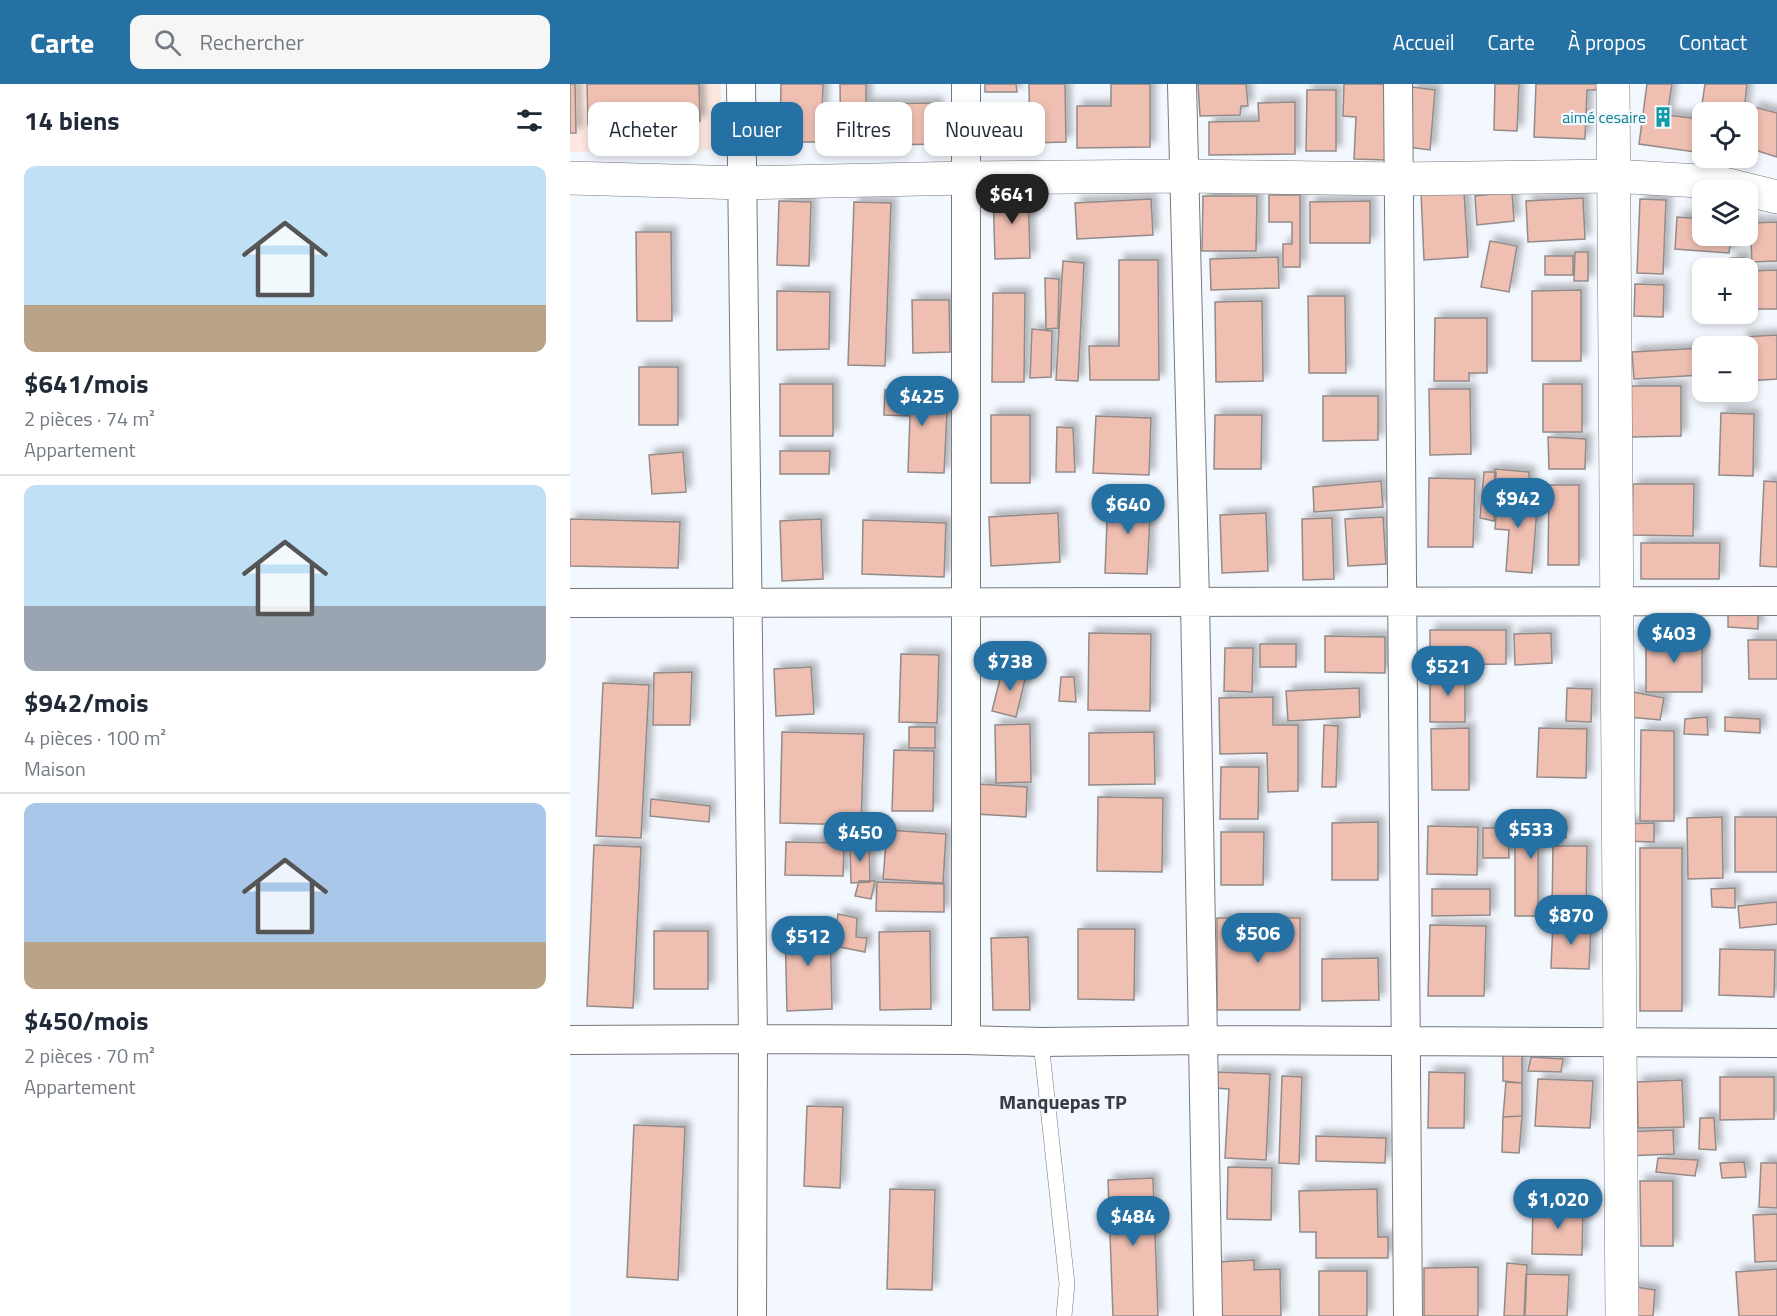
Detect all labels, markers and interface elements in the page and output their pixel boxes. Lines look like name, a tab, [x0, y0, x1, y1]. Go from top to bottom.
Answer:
search box	[130, 15, 550, 69]
text: Carte	[30, 21, 94, 64]
text: Rechercher	[199, 25, 304, 59]
icon: search	[151, 26, 184, 59]
text: Accueil	[1393, 26, 1455, 58]
text: Carte	[1488, 26, 1535, 58]
text: À propos	[1568, 26, 1646, 58]
text: Contact	[1679, 26, 1747, 58]
text: 14 biens	[24, 101, 120, 140]
chip: Acheter	[588, 102, 699, 156]
chip: Louer	[711, 102, 803, 156]
chip: Filtres	[815, 102, 912, 156]
chip: Nouveau	[924, 102, 1045, 156]
map controls	[1692, 102, 1758, 402]
button: locate	[1692, 102, 1758, 168]
icon: filters	[513, 104, 546, 137]
place label: aimé cesaire	[1562, 105, 1646, 129]
building icon: aimé cesaire	[1651, 105, 1675, 129]
pin: $641	[976, 174, 1048, 225]
text: $641	[990, 178, 1034, 209]
button: layers	[1692, 180, 1758, 246]
icon: home	[231, 205, 339, 313]
button: +	[1692, 258, 1758, 324]
button: −	[1692, 336, 1758, 402]
text: $641/mois	[24, 364, 148, 403]
pin: $425	[886, 376, 958, 427]
text: $425	[900, 380, 944, 411]
text: 2 pièces · 74 m²	[24, 403, 155, 434]
text: Appartement	[24, 434, 136, 465]
pin: $942	[1482, 478, 1554, 529]
text: $942	[1496, 482, 1540, 513]
pin: $640	[1092, 484, 1164, 535]
text: $640	[1106, 488, 1150, 519]
icon: home	[231, 524, 339, 632]
pin: $403	[1638, 613, 1710, 664]
text: $403	[1652, 617, 1696, 648]
pin: $738	[974, 641, 1046, 692]
text: $738	[988, 645, 1032, 676]
pin: $521	[1412, 646, 1484, 697]
text: $521	[1426, 650, 1470, 681]
text: $942/mois	[24, 683, 148, 722]
text: 4 pièces · 100 m²	[24, 722, 166, 753]
text: Maison	[24, 753, 86, 784]
pin: $533	[1495, 809, 1567, 860]
pin: $450	[824, 812, 896, 863]
text: $533	[1509, 813, 1553, 844]
text: $450	[838, 816, 882, 847]
icon: home	[231, 842, 339, 950]
pin: $870	[1535, 895, 1607, 946]
text: $870	[1549, 899, 1593, 930]
pin: $506	[1222, 913, 1294, 964]
pin: $512	[772, 916, 844, 967]
text: $506	[1236, 917, 1280, 948]
text: $512	[786, 920, 830, 951]
text: $450/mois	[24, 1001, 148, 1040]
text: 2 pièces · 70 m²	[24, 1040, 155, 1071]
text: Appartement	[24, 1071, 136, 1102]
district label: Manquepas TP	[999, 1086, 1127, 1117]
pin: $1,020	[1509, 1179, 1607, 1230]
text: $1,020	[1527, 1183, 1589, 1214]
pin: $484	[1097, 1196, 1169, 1247]
text: $484	[1111, 1200, 1155, 1231]

